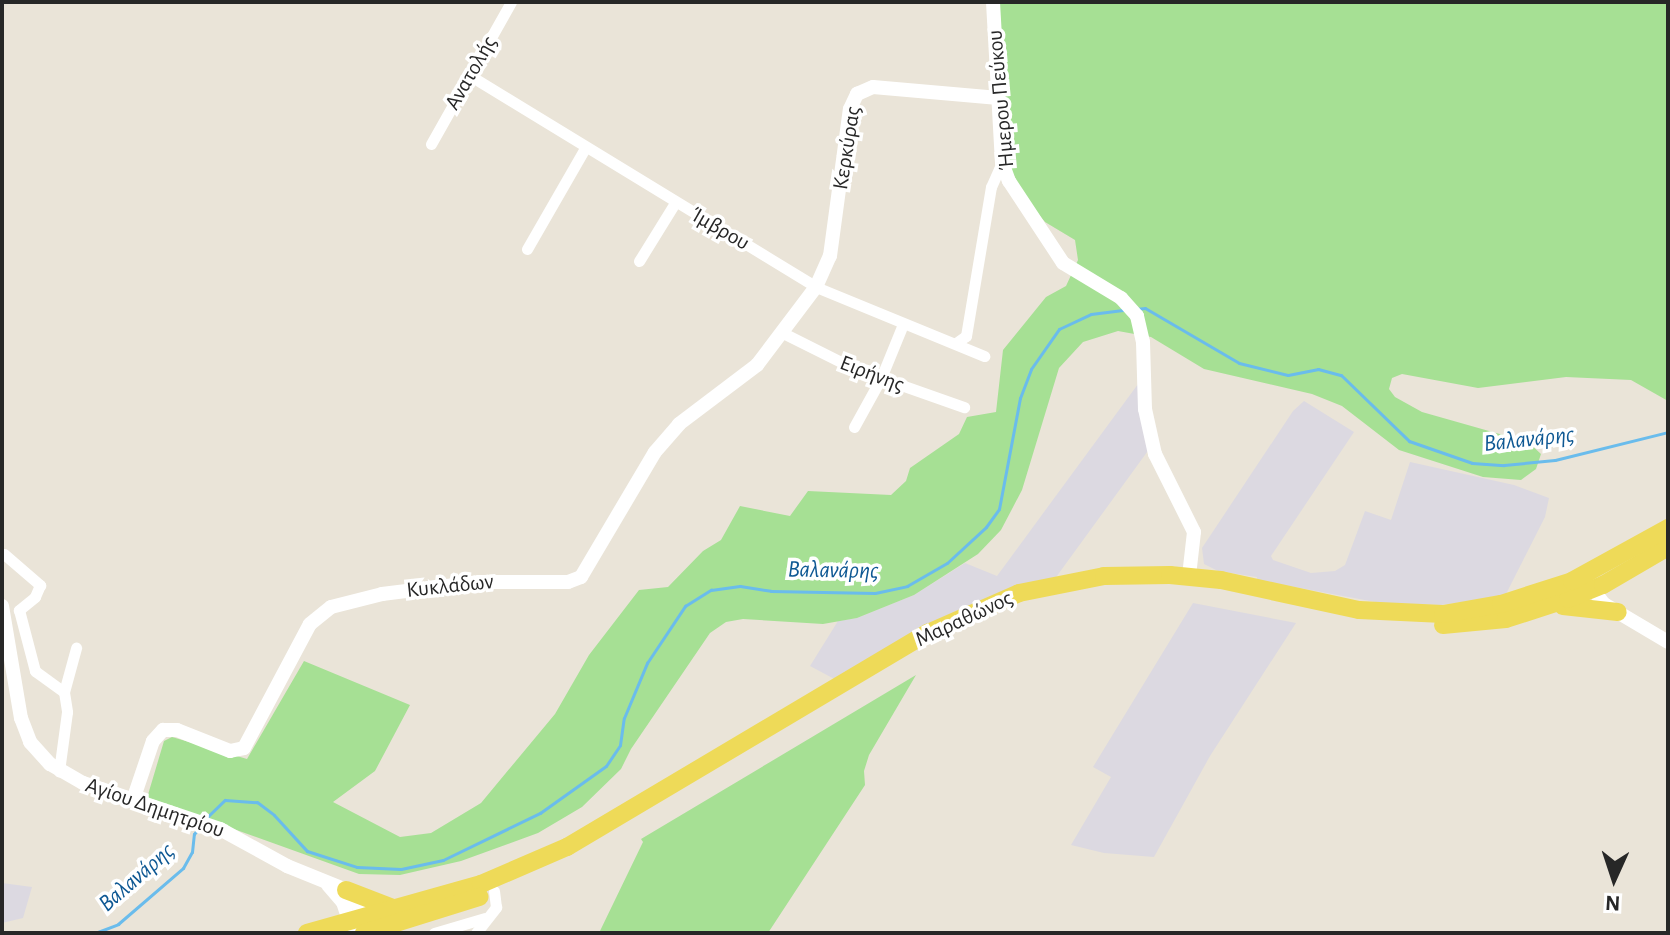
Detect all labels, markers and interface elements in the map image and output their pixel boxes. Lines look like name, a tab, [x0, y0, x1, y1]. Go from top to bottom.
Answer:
street label: Ήμερου Πεύκου	[982, 29, 1020, 171]
street label: Ανατολής	[439, 31, 503, 115]
street label: Κερκύρας	[827, 104, 867, 192]
street label: Ίμβρου	[686, 202, 754, 256]
street label: Ειρήνης	[836, 350, 908, 398]
water label: Βαλανάρης	[1482, 421, 1576, 459]
water label: Βαλανάρης	[787, 556, 879, 586]
street label: Κυκλάδων	[405, 568, 495, 604]
street label: Μαραθώνος	[911, 585, 1017, 653]
street label: Αγίου Δημητρίου	[82, 772, 228, 844]
water label: Βαλανάρης	[93, 837, 181, 919]
north arrow	[1574, 839, 1654, 919]
text: N	[1605, 892, 1621, 914]

